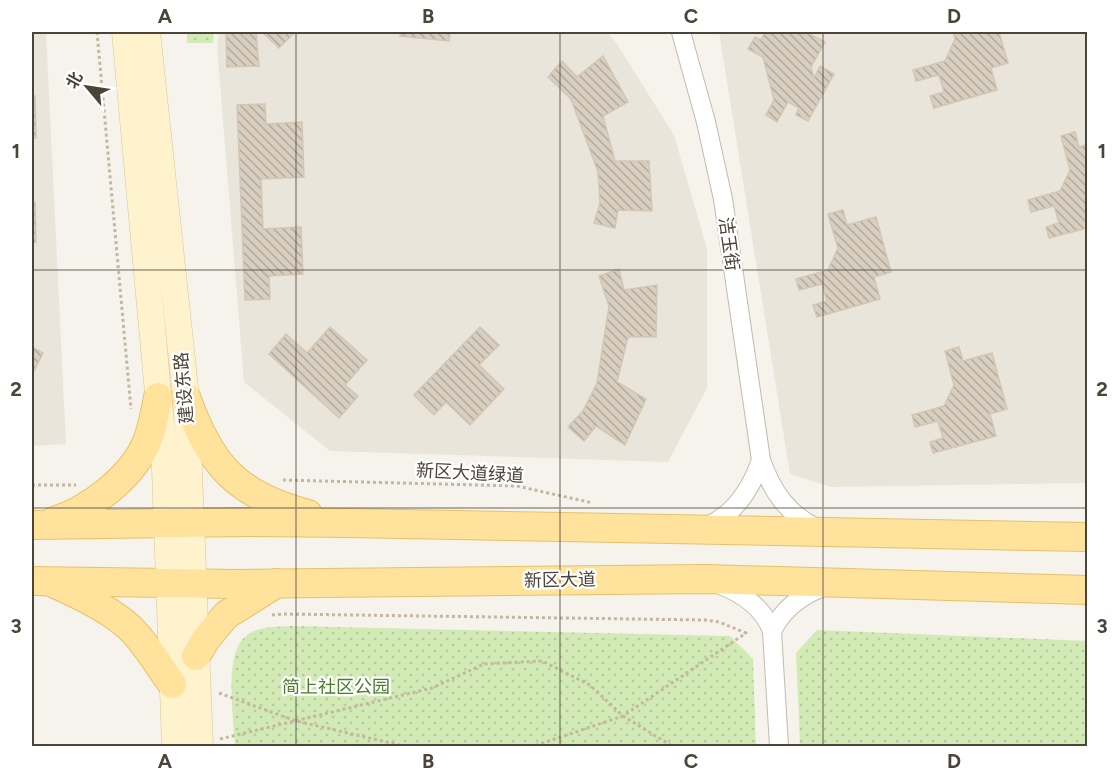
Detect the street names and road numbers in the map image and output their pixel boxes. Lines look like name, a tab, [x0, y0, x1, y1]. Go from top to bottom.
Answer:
street label: 洁玉街	[714, 216, 744, 272]
street label: 建设东路	[170, 351, 198, 425]
street label: 新区大道绿道	[415, 459, 525, 487]
street label: 新区大道	[524, 568, 596, 592]

